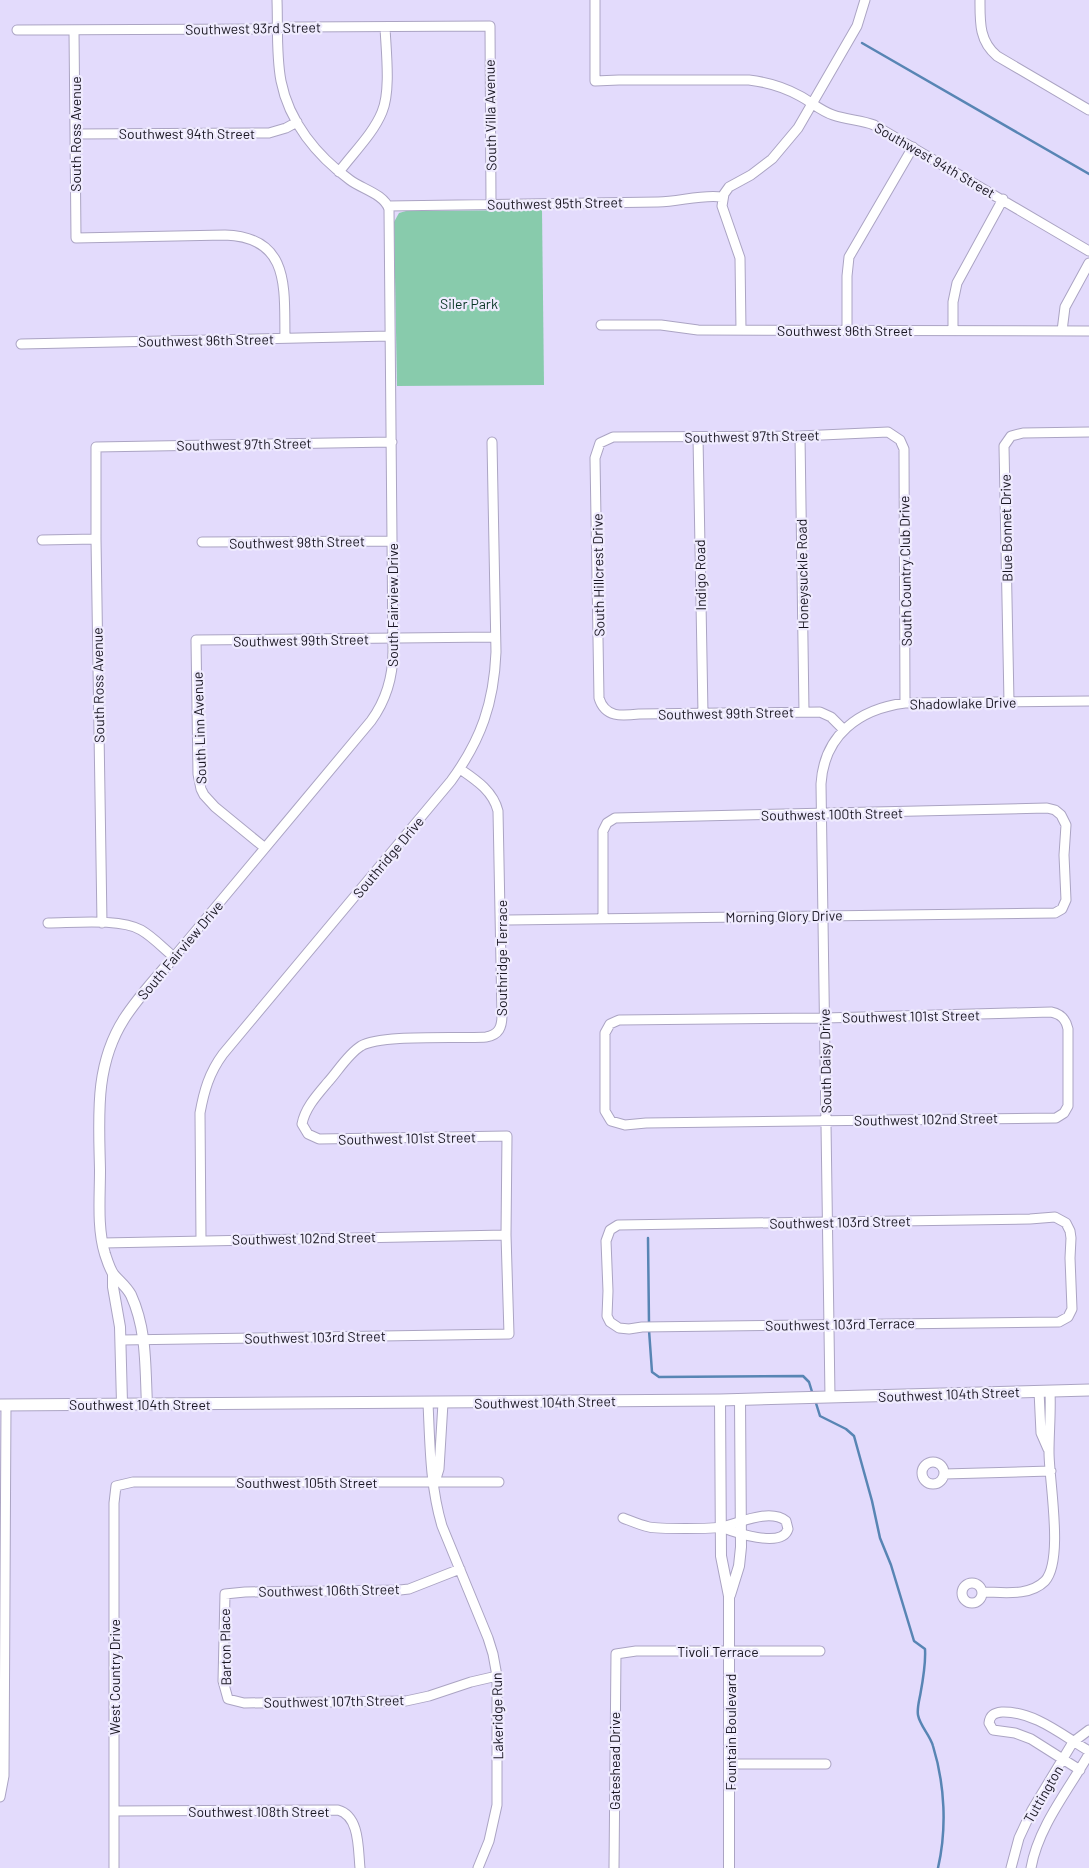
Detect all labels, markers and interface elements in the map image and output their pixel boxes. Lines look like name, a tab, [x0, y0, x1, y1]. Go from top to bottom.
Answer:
street label: Southwest 93rd Street	[185, 18, 321, 38]
street label: South Villa Avenue	[481, 59, 499, 171]
street label: South Ross Avenue	[67, 76, 84, 192]
street label: Southwest 94th Street	[872, 119, 998, 201]
street label: Southwest 94th Street	[119, 125, 255, 142]
street label: Southwest 95th Street	[487, 193, 623, 213]
park label: Siler Park	[440, 295, 498, 312]
street label: Southwest 96th Street	[777, 322, 913, 339]
street label: Southwest 96th Street	[138, 330, 274, 350]
street label: Southwest 97th Street	[684, 426, 820, 446]
street label: Southwest 97th Street	[176, 434, 312, 454]
street label: Blue Bonnet Drive	[997, 474, 1015, 582]
street label: South Country Club Drive	[895, 496, 915, 646]
street label: South Hillcrest Drive	[588, 513, 608, 637]
street label: Honeysuckle Road	[793, 519, 811, 629]
street label: Southwest 98th Street	[229, 532, 365, 552]
street label: Indigo Road	[691, 539, 709, 611]
street label: South Fairview Drive	[384, 543, 401, 667]
street label: South Ross Avenue	[88, 627, 108, 743]
street label: Southwest 99th Street	[233, 630, 369, 650]
street label: South Linn Avenue	[189, 671, 209, 785]
street label: Shadowlake Drive	[910, 694, 1016, 712]
street label: Southwest 99th Street	[658, 703, 794, 723]
street label: Southwest 100th Street	[761, 804, 903, 824]
street label: Southridge Drive	[349, 813, 427, 901]
street label: South Fairview Drive	[134, 897, 226, 1003]
street label: Southridge Terrace	[493, 900, 510, 1016]
street label: Morning Glory Drive	[725, 906, 843, 926]
street label: Southwest 101st Street	[842, 1006, 980, 1026]
street label: South Daisy Drive	[816, 1008, 834, 1114]
street label: Southwest 102nd Street	[854, 1109, 998, 1129]
street label: Southwest 101st Street	[338, 1128, 476, 1148]
street label: Southwest 103rd Street	[769, 1212, 911, 1232]
street label: Southwest 102nd Street	[232, 1228, 376, 1248]
street label: Southwest 103rd Terrace	[765, 1314, 915, 1334]
street label: Southwest 103rd Street	[244, 1327, 386, 1347]
street label: Southwest 104th Street	[878, 1383, 1020, 1405]
street label: Southwest 104th Street	[474, 1392, 616, 1412]
street label: Southwest 104th Street	[69, 1396, 211, 1413]
street label: Southwest 105th Street	[236, 1474, 378, 1491]
street label: Southwest 106th Street	[258, 1580, 400, 1600]
street label: Barton Place	[216, 1608, 234, 1686]
street label: West Country Drive	[106, 1619, 123, 1735]
street label: Tivoli Terrace	[677, 1643, 759, 1660]
street label: Lakeridge Run	[488, 1672, 506, 1760]
street label: Fountain Boulevard	[722, 1674, 739, 1790]
street label: Southwest 107th Street	[263, 1691, 405, 1711]
street label: Gateshead Drive	[606, 1712, 623, 1810]
street label: Tuttington	[1020, 1762, 1066, 1826]
street label: Southwest 108th Street	[188, 1803, 330, 1820]

